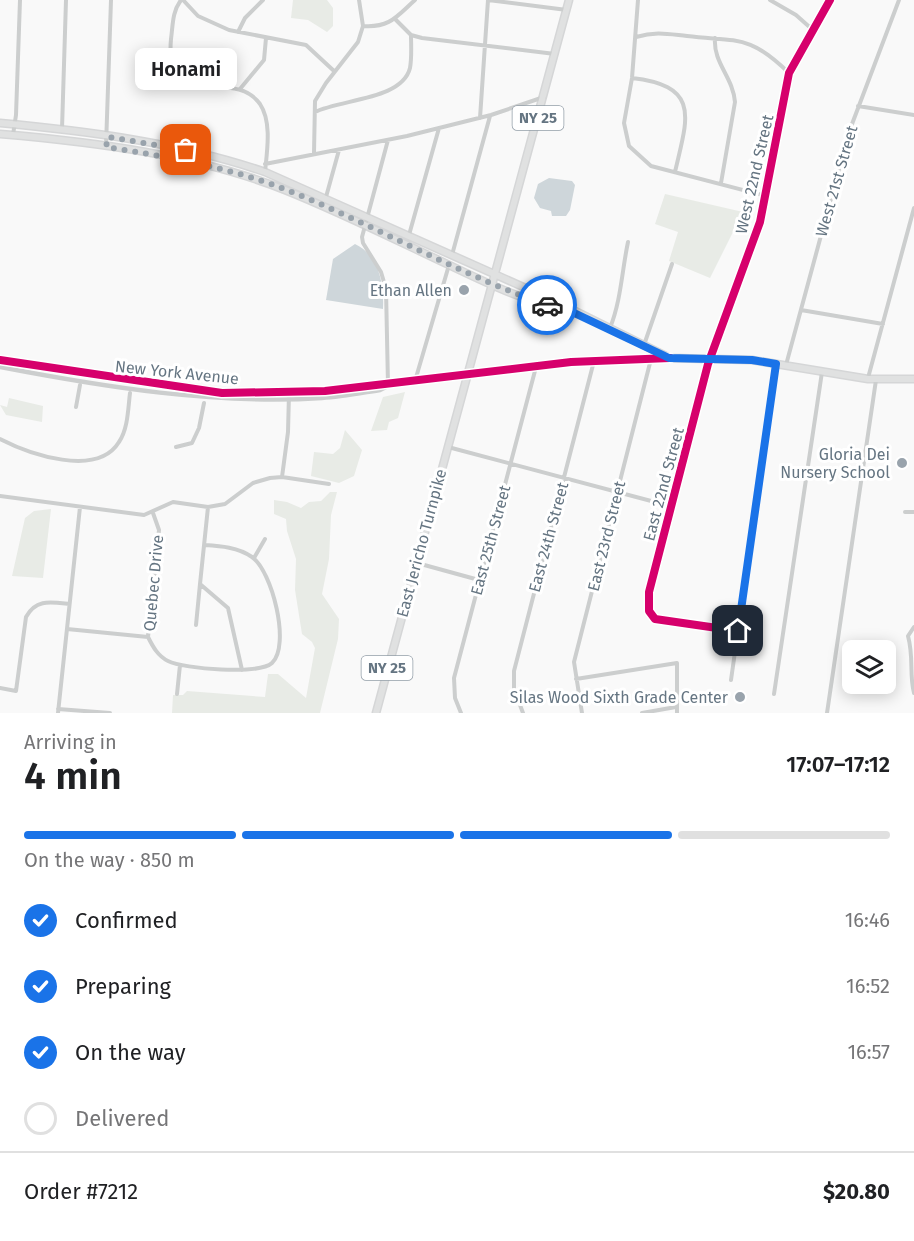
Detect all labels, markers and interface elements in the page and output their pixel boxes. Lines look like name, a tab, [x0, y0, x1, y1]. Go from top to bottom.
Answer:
callout: Honami	[135, 48, 237, 90]
text: Honami	[151, 57, 221, 81]
road number: NY 25	[512, 106, 564, 130]
street label: West 22nd Street	[732, 112, 777, 236]
street label: West 21st Street	[812, 123, 861, 239]
pin	[160, 124, 211, 175]
icon: bag	[169, 133, 202, 166]
courier	[517, 275, 577, 335]
place label: Ethan Allen	[370, 281, 452, 300]
marker: Ethan Allen	[457, 283, 471, 297]
icon: car	[531, 289, 564, 322]
street label: New York Avenue	[114, 357, 240, 388]
street label: East 22nd Street	[639, 425, 688, 543]
place label: Gloria Dei Nursery School	[780, 445, 890, 482]
marker: Gloria Dei Nursery School	[895, 456, 909, 470]
street label: East Jericho Turnpike	[393, 467, 450, 619]
street label: East 23rd Street	[584, 479, 629, 593]
street label: East 24th Street	[525, 480, 572, 594]
street label: East 25th Street	[467, 483, 514, 597]
street label: Quebec Drive	[140, 534, 167, 632]
pin	[712, 605, 763, 656]
icon: home	[721, 614, 754, 647]
map controls	[842, 640, 896, 694]
button: layers	[842, 640, 896, 694]
road number: NY 25	[362, 656, 412, 680]
place label: Silas Wood Sixth Grade Center	[510, 688, 729, 707]
marker: Silas Wood Sixth Grade Center	[733, 690, 747, 704]
text: Arriving in	[24, 730, 117, 754]
text: 17:07–17:12	[786, 751, 890, 778]
text: 4 min	[24, 753, 122, 799]
text: On the way · 850 m	[24, 848, 195, 872]
icon: check	[24, 904, 57, 937]
text: Confirmed	[75, 907, 178, 934]
text: 16:46	[845, 908, 890, 932]
icon: check	[24, 970, 57, 1003]
text: Preparing	[75, 973, 171, 1000]
text: 16:52	[846, 974, 890, 998]
icon: check	[24, 1036, 57, 1069]
text: On the way	[75, 1039, 186, 1066]
text: 16:57	[847, 1040, 890, 1064]
text: Delivered	[75, 1105, 170, 1132]
text: Order #7212	[24, 1178, 138, 1205]
text: $20.80	[823, 1178, 890, 1205]

